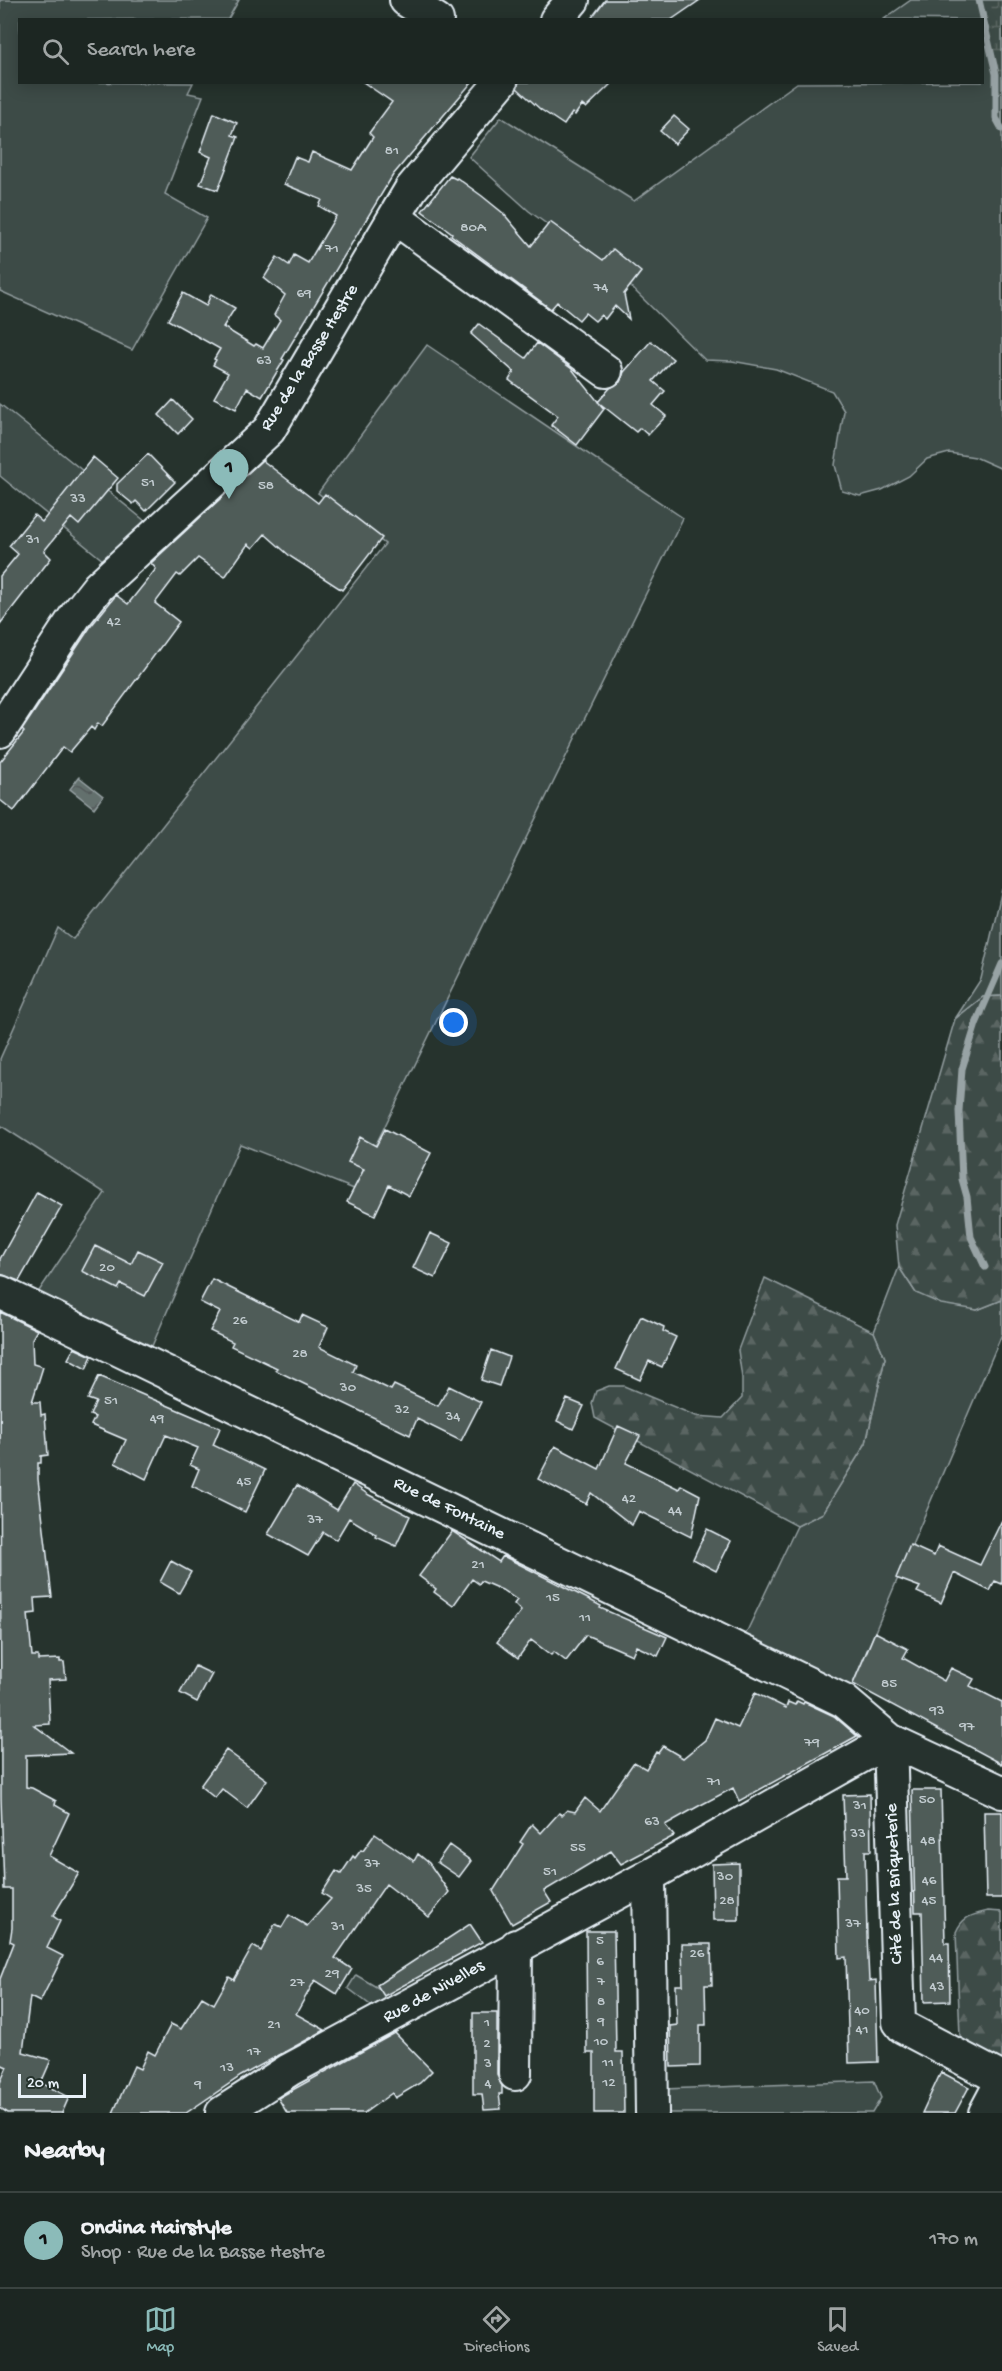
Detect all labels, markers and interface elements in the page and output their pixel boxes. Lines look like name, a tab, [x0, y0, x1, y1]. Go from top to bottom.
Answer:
search box	[18, 18, 984, 84]
icon: search	[39, 35, 72, 68]
text: Search here	[87, 38, 195, 64]
house number: 81	[385, 142, 399, 160]
house number: 80A	[460, 219, 487, 237]
house number: 71	[324, 240, 339, 258]
house number: 74	[593, 279, 608, 297]
street label: Rue de la Basse Hestre	[256, 280, 364, 435]
house number: 69	[296, 285, 312, 303]
house number: 63	[256, 352, 272, 370]
pin: 1	[210, 450, 248, 499]
house number: 51	[141, 474, 155, 492]
house number: 58	[258, 477, 274, 495]
house number: 33	[69, 490, 86, 508]
house number: 31	[25, 531, 40, 549]
house number: 42	[107, 613, 121, 631]
your location	[439, 1008, 468, 1037]
house number: 20	[99, 1259, 115, 1277]
house number: 26	[233, 1312, 248, 1330]
house number: 28	[292, 1345, 308, 1363]
house number: 30	[339, 1379, 357, 1397]
house number: 51	[104, 1392, 118, 1410]
house number: 32	[393, 1401, 410, 1419]
house number: 34	[445, 1408, 460, 1426]
house number: 49	[150, 1410, 165, 1428]
house number: 45	[237, 1473, 252, 1491]
street label: Rue de Fontaine	[390, 1473, 509, 1545]
house number: 42	[622, 1490, 636, 1508]
house number: 44	[668, 1502, 682, 1520]
house number: 37	[306, 1511, 324, 1529]
house number: 21	[471, 1556, 485, 1574]
house number: 15	[545, 1589, 560, 1607]
house number: 11	[578, 1609, 591, 1627]
house number: 85	[881, 1675, 897, 1693]
house number: 93	[928, 1702, 945, 1720]
house number: 97	[958, 1718, 976, 1736]
house number: 79	[803, 1734, 820, 1752]
house number: 71	[706, 1773, 721, 1791]
house number: 50	[919, 1791, 936, 1809]
house number: 31	[852, 1797, 867, 1815]
street label: Cité de la Briqueterie	[882, 1802, 908, 1965]
house number: 63	[644, 1813, 660, 1831]
house number: 33	[849, 1825, 866, 1843]
house number: 48	[920, 1832, 936, 1850]
house number: 55	[570, 1839, 586, 1857]
house number: 37	[363, 1855, 381, 1873]
house number: 51	[543, 1863, 557, 1881]
house number: 30	[716, 1868, 734, 1886]
house number: 46	[922, 1872, 937, 1890]
house number: 35	[355, 1880, 372, 1898]
house number: 28	[719, 1892, 735, 1910]
house number: 45	[922, 1892, 937, 1910]
house number: 37	[844, 1915, 862, 1933]
house number: 31	[330, 1918, 345, 1936]
house number: 5	[596, 1932, 604, 1950]
house number: 26	[690, 1945, 705, 1963]
house number: 44	[929, 1949, 943, 1967]
house number: 6	[596, 1953, 604, 1971]
street label: Rue de Nivelles	[380, 1955, 489, 2028]
house number: 29	[325, 1965, 340, 1983]
house number: 7	[596, 1973, 606, 1991]
house number: 27	[289, 1974, 306, 1992]
house number: 43	[930, 1978, 945, 1996]
house number: 8	[597, 1993, 605, 2011]
house number: 40	[854, 2002, 870, 2020]
house number: 9	[596, 2013, 605, 2031]
house number: 1	[483, 2014, 490, 2032]
house number: 21	[267, 2016, 281, 2034]
house number: 41	[855, 2021, 869, 2039]
house number: 10	[593, 2033, 609, 2051]
house number: 2	[483, 2035, 491, 2053]
house number: 17	[246, 2043, 262, 2061]
house number: 11	[601, 2054, 614, 2072]
house number: 3	[483, 2055, 492, 2073]
house number: 13	[219, 2059, 234, 2077]
scale bar	[18, 2071, 86, 2098]
house number: 12	[601, 2074, 616, 2092]
text: 20 m	[27, 2075, 59, 2094]
house number: 4	[484, 2075, 492, 2093]
house number: 9	[193, 2076, 202, 2094]
text: Nearby	[24, 2137, 105, 2168]
text: Ondina Hairstyle	[81, 2216, 232, 2242]
text: 1	[39, 2229, 48, 2252]
text: 170 m	[929, 2229, 978, 2252]
text: Shop · Rue de la Basse Hestre	[81, 2242, 325, 2265]
tab: Map	[144, 2303, 177, 2358]
tab: Directions	[464, 2303, 530, 2358]
tab: Saved	[817, 2303, 858, 2358]

